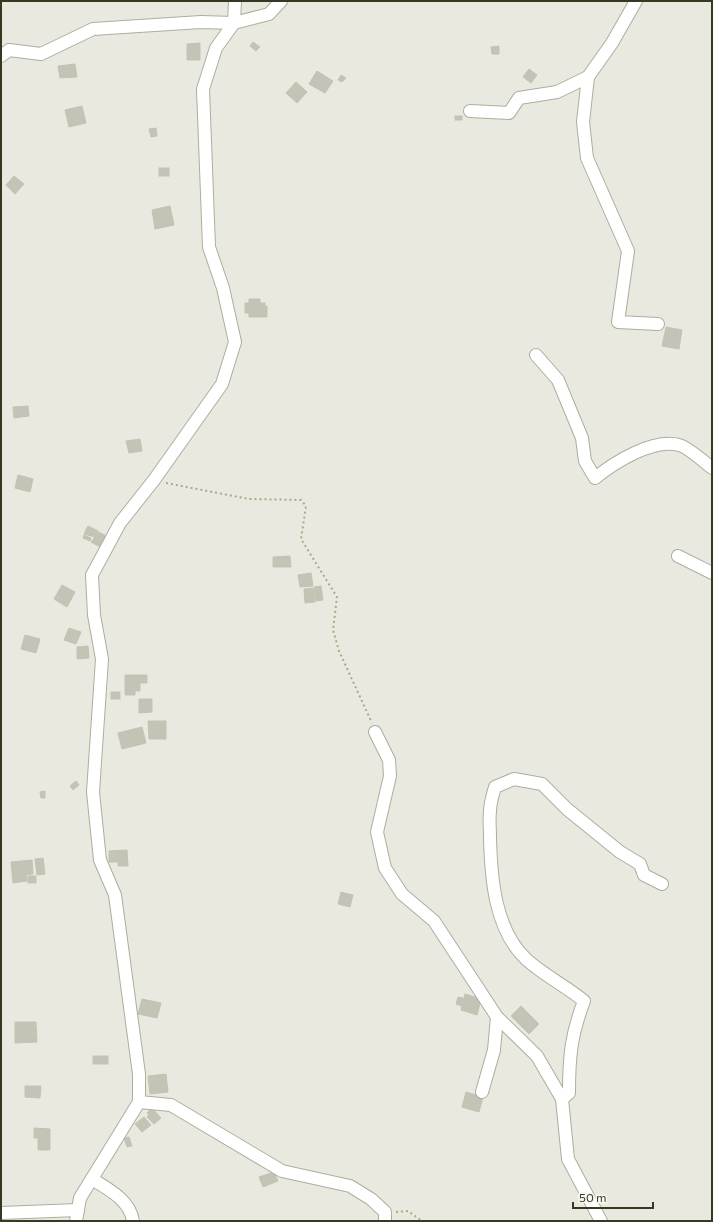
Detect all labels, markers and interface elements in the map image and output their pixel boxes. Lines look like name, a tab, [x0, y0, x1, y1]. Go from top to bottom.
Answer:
scale bar	[573, 1184, 653, 1210]
text: 50 m	[579, 1190, 607, 1204]

